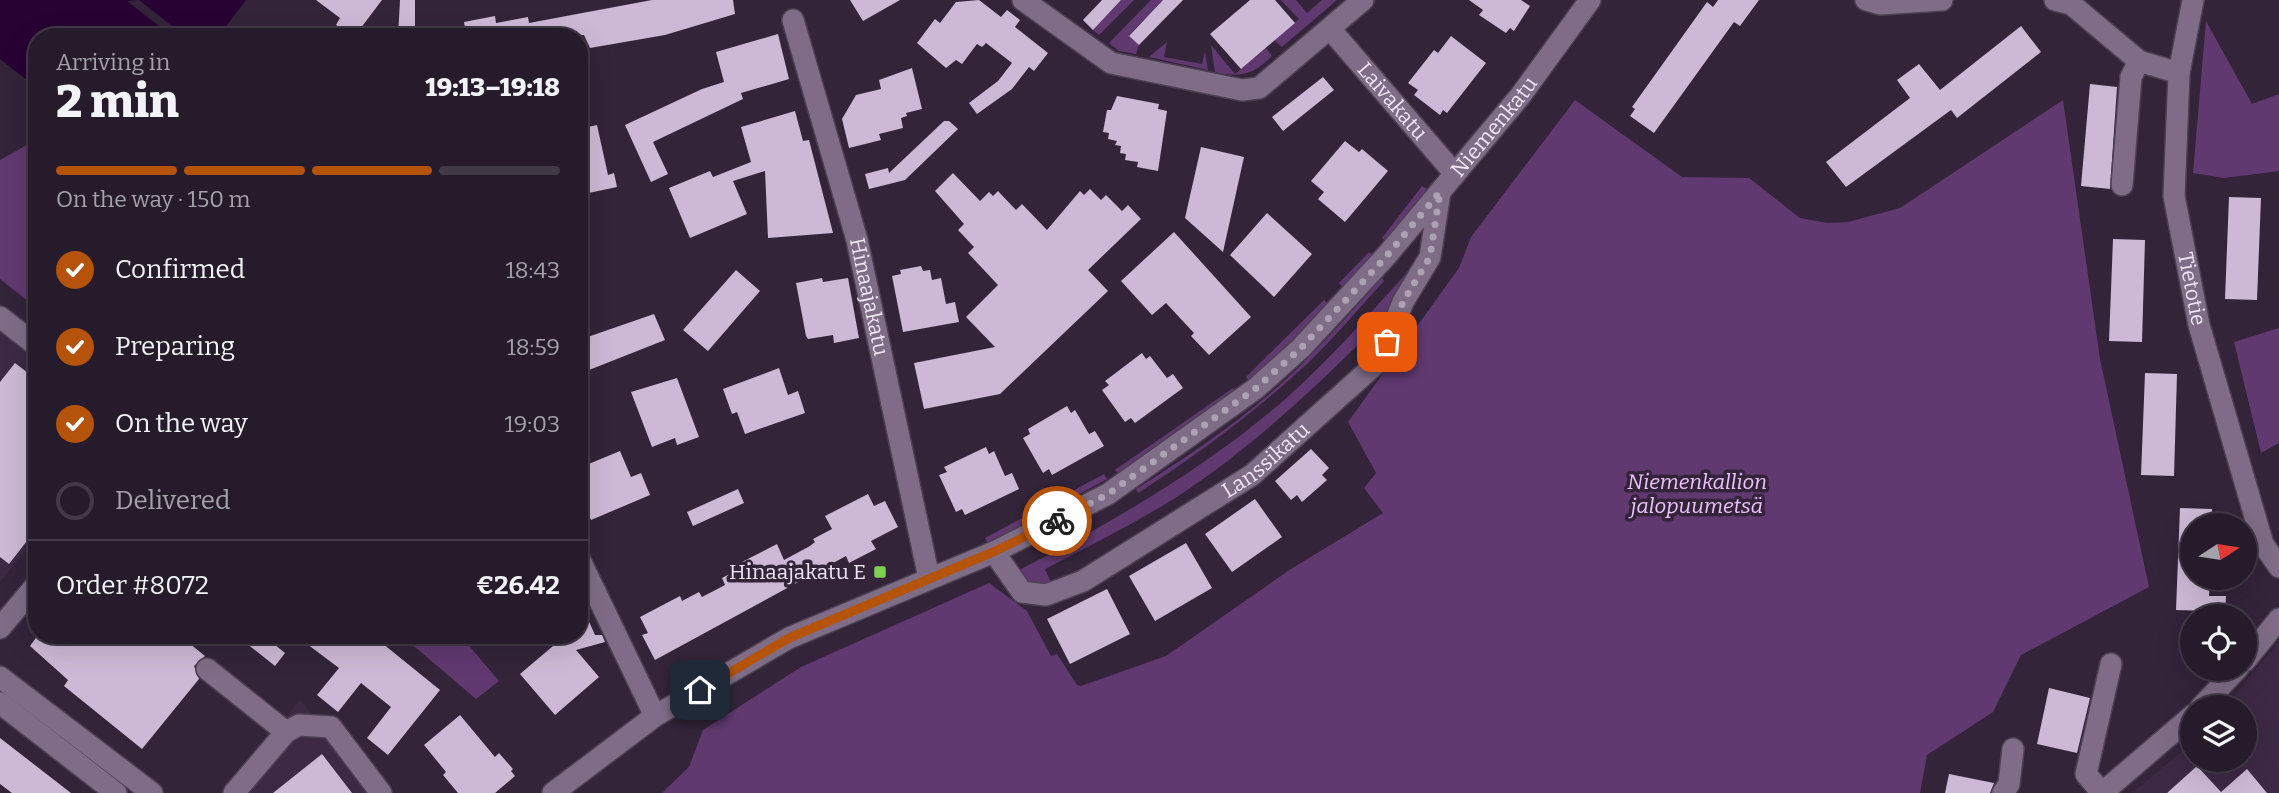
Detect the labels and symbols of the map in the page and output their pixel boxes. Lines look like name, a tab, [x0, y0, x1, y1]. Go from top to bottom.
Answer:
street label: Laivakatu	[1352, 57, 1433, 145]
street label: Niemenkatu	[1445, 71, 1543, 182]
street label: Hinaajakatu	[844, 235, 894, 358]
street label: Tietotie	[2172, 250, 2212, 328]
pin	[1357, 312, 1417, 372]
street label: Lanssikatu	[1217, 417, 1315, 504]
park label: Niemenkallion jalopuumetsä	[1627, 469, 1767, 519]
courier	[1022, 486, 1092, 556]
north arrow	[2180, 513, 2258, 590]
place label: Hinaajakatu E	[729, 559, 866, 585]
marker: Hinaajakatu E	[872, 564, 888, 580]
pin	[670, 660, 730, 720]

